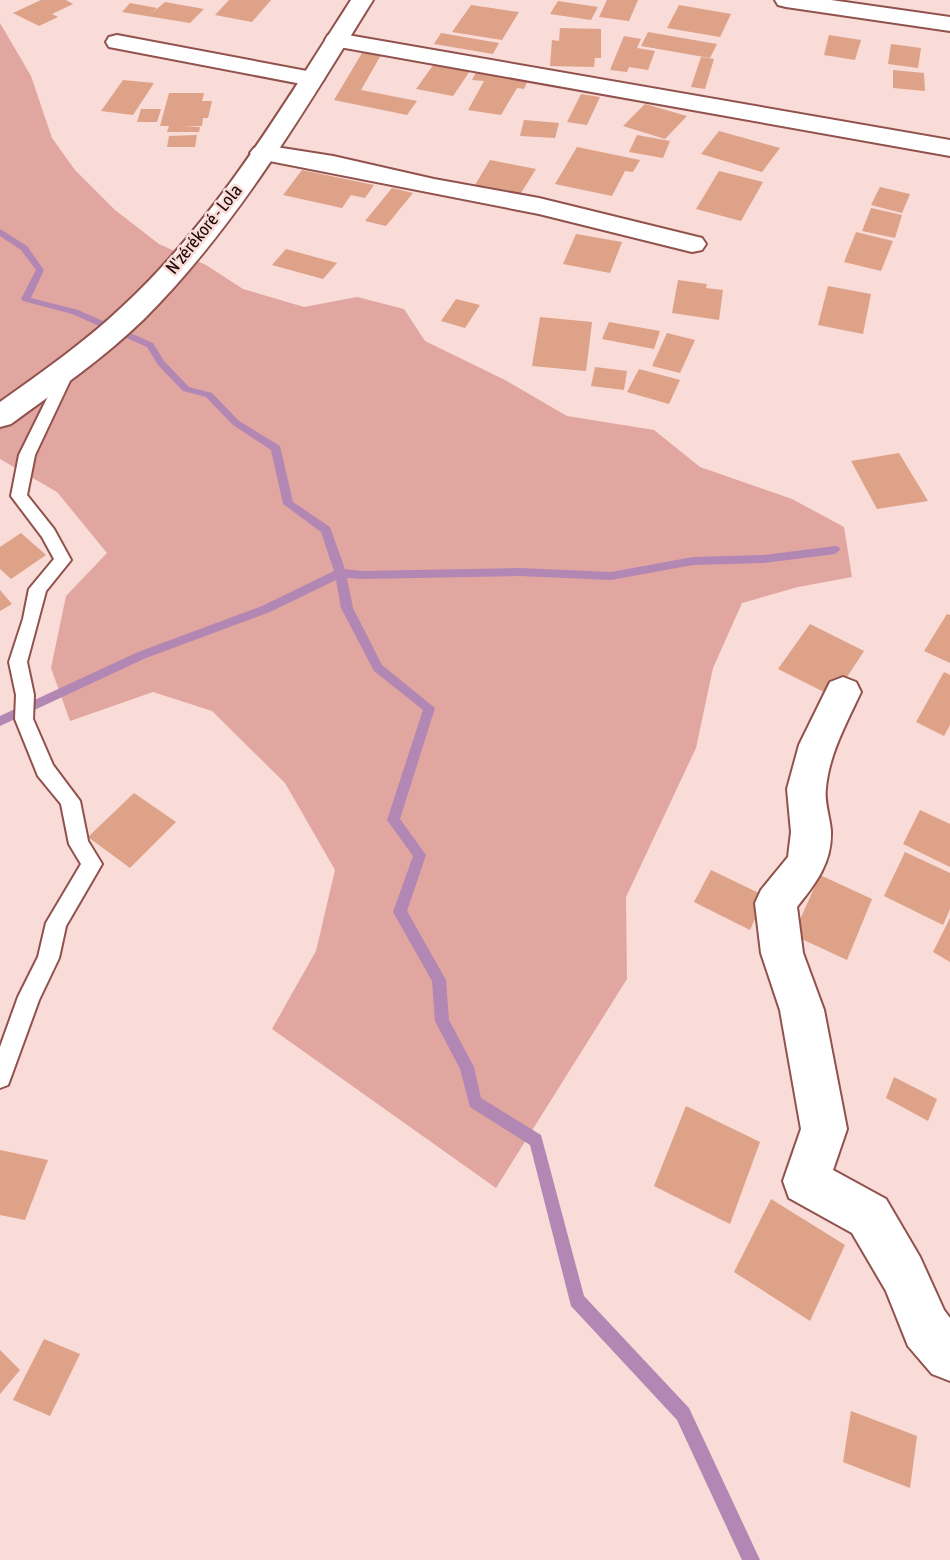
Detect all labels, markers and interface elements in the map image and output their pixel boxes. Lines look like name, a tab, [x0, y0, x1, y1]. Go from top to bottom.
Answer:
street label: N'zérékoré - Lola	[161, 180, 246, 278]

